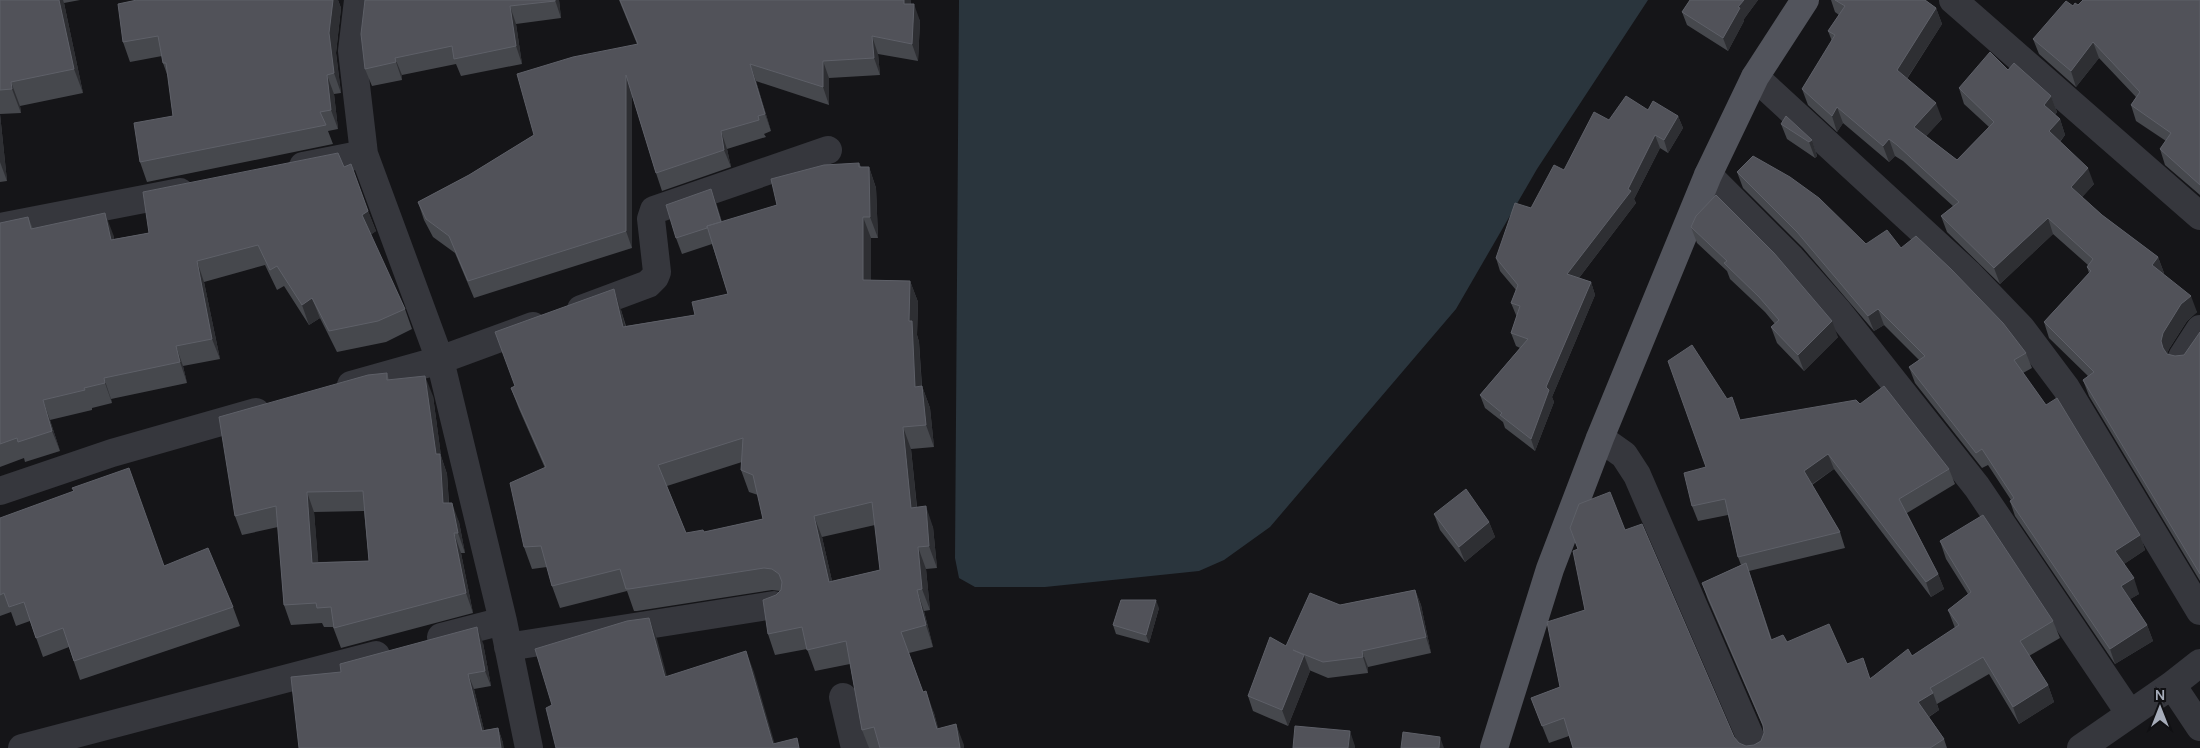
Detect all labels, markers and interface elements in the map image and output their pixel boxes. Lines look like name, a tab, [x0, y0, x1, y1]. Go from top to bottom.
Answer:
north arrow	[2135, 683, 2185, 733]
text: N	[2155, 685, 2165, 704]

